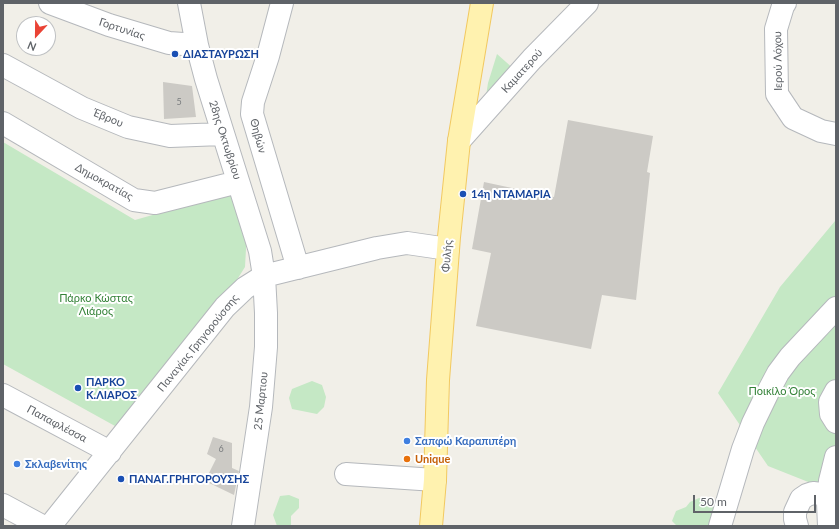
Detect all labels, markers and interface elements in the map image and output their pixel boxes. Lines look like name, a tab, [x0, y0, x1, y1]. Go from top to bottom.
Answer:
street label: Γορτυνίας	[97, 15, 147, 43]
north arrow	[16, 16, 56, 56]
street label: Ιερού Λόχου	[771, 31, 785, 91]
text: N	[25, 39, 38, 54]
street label: Καματερού	[499, 46, 545, 96]
place label: ΔΙΑΣΤΑΥΡΩΣΗ	[183, 47, 259, 61]
marker: ΔΙΑΣΤΑΥΡΩΣΗ	[170, 49, 180, 59]
house number: 5	[176, 97, 182, 107]
street label: 28ης Οκτωβρίου	[206, 99, 244, 181]
street label: Έβρου	[91, 106, 125, 130]
street label: Θηβών	[247, 117, 269, 155]
street label: Δημοκρατίας	[73, 161, 135, 203]
place label: 14η ΝΤΑΜΑΡΙΑ	[471, 187, 551, 201]
marker: 14η ΝΤΑΜΑΡΙΑ	[458, 189, 468, 199]
street label: Φυλής	[439, 239, 455, 273]
park label: Πάρκο Κώστας Λιάρος	[59, 291, 133, 317]
street label: Παναγίας Γρηγορούσσης	[155, 292, 241, 394]
street label: 25 Μαρτιου	[251, 371, 271, 431]
place label: ΠΑΡΚΟ Κ.ΛΙΑΡΟΣ	[86, 375, 137, 401]
marker: ΠΑΡΚΟ Κ.ΛΙΑΡΟΣ	[73, 383, 83, 393]
park label: Ποικίλο Όρος	[749, 384, 815, 398]
street label: Παπαφλέσσα	[25, 403, 89, 445]
place label: Σαπφώ Καραπιπέρη	[415, 434, 516, 448]
marker: Σαπφώ Καραπιπέρη	[402, 436, 412, 446]
house number: 6	[218, 444, 224, 454]
place label: Unique	[415, 452, 450, 466]
marker: Unique	[402, 454, 412, 464]
place label: Σκλαβενίτης	[25, 457, 87, 471]
marker: Σκλαβενίτης	[12, 459, 22, 469]
place label: ΠΑΝΑΓ.ΓΡΗΓΟΡΟΥΣΗΣ	[129, 472, 249, 486]
marker: ΠΑΝΑΓ.ΓΡΗΓΟΡΟΥΣΗΣ	[116, 474, 126, 484]
scale bar	[695, 487, 818, 513]
text: 50 m	[700, 494, 727, 509]

